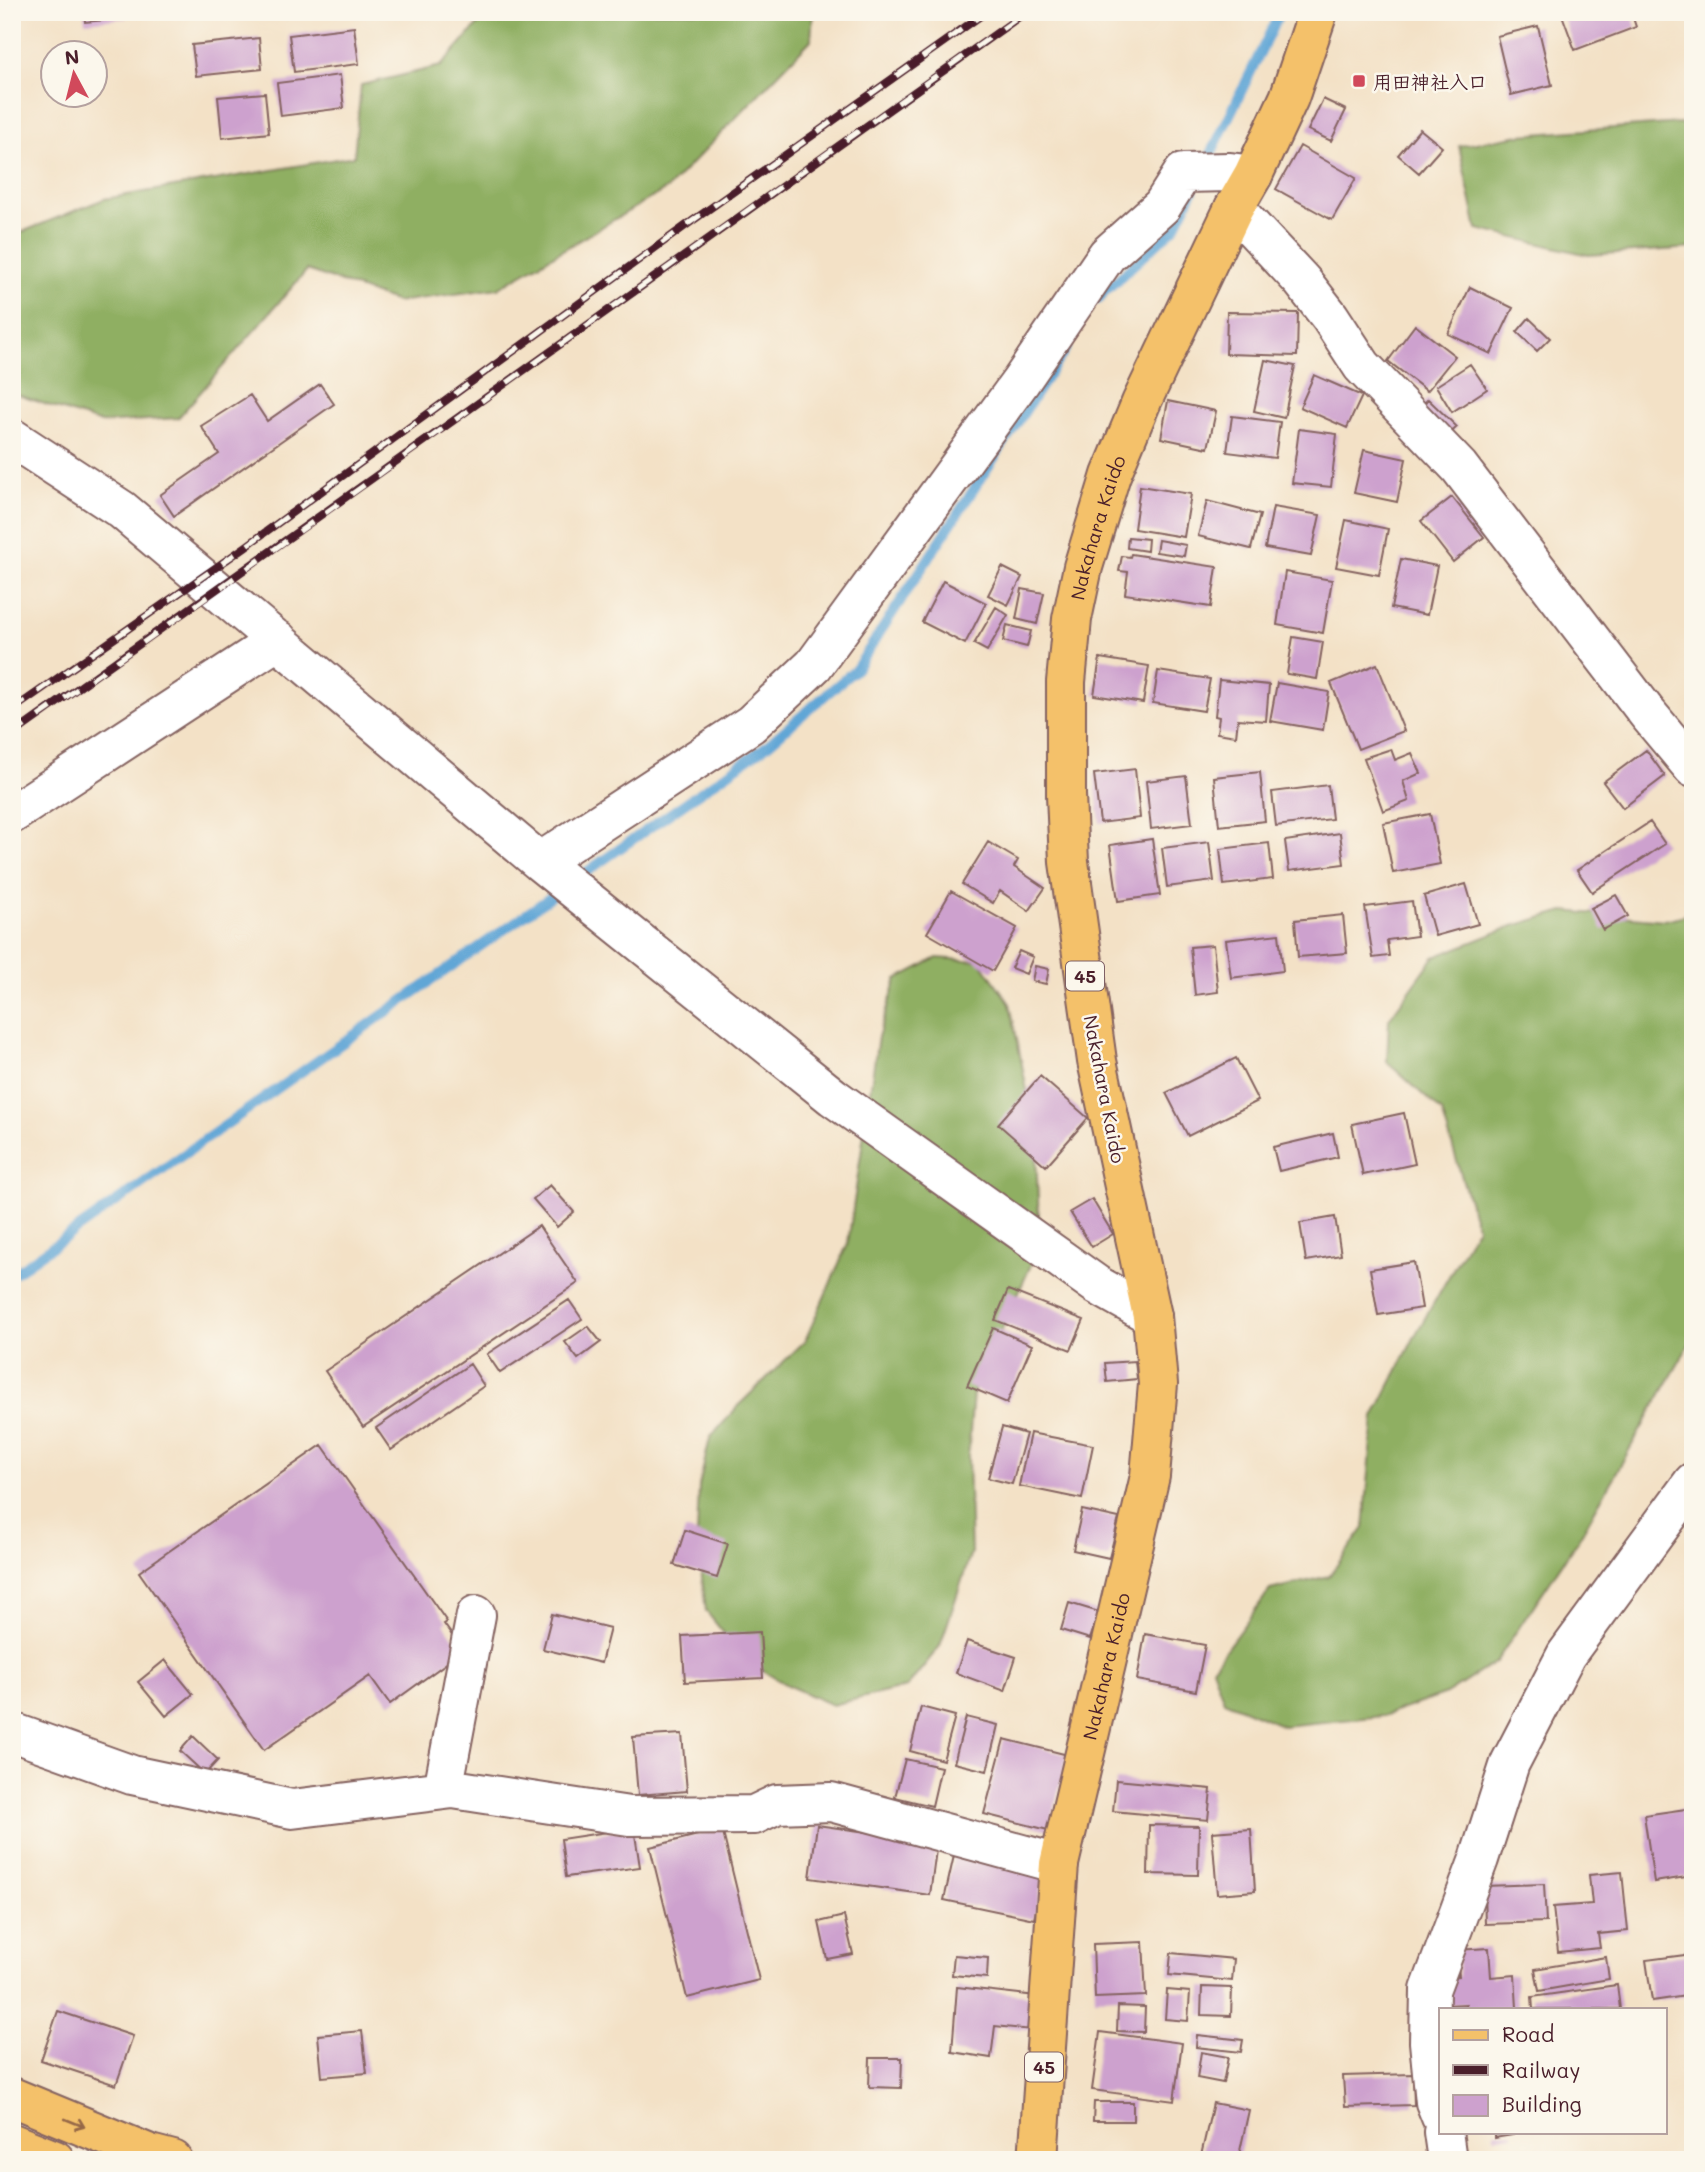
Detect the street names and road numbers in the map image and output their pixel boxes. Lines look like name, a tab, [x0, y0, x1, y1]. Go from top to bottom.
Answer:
street label: Nakahara Kaido	[1064, 451, 1131, 602]
road number: 45	[1066, 961, 1104, 990]
street label: Nakahara Kaido	[1078, 1013, 1132, 1165]
street label: Nakahara Kaido	[1076, 1590, 1135, 1742]
road number: 45	[1025, 2052, 1063, 2082]

